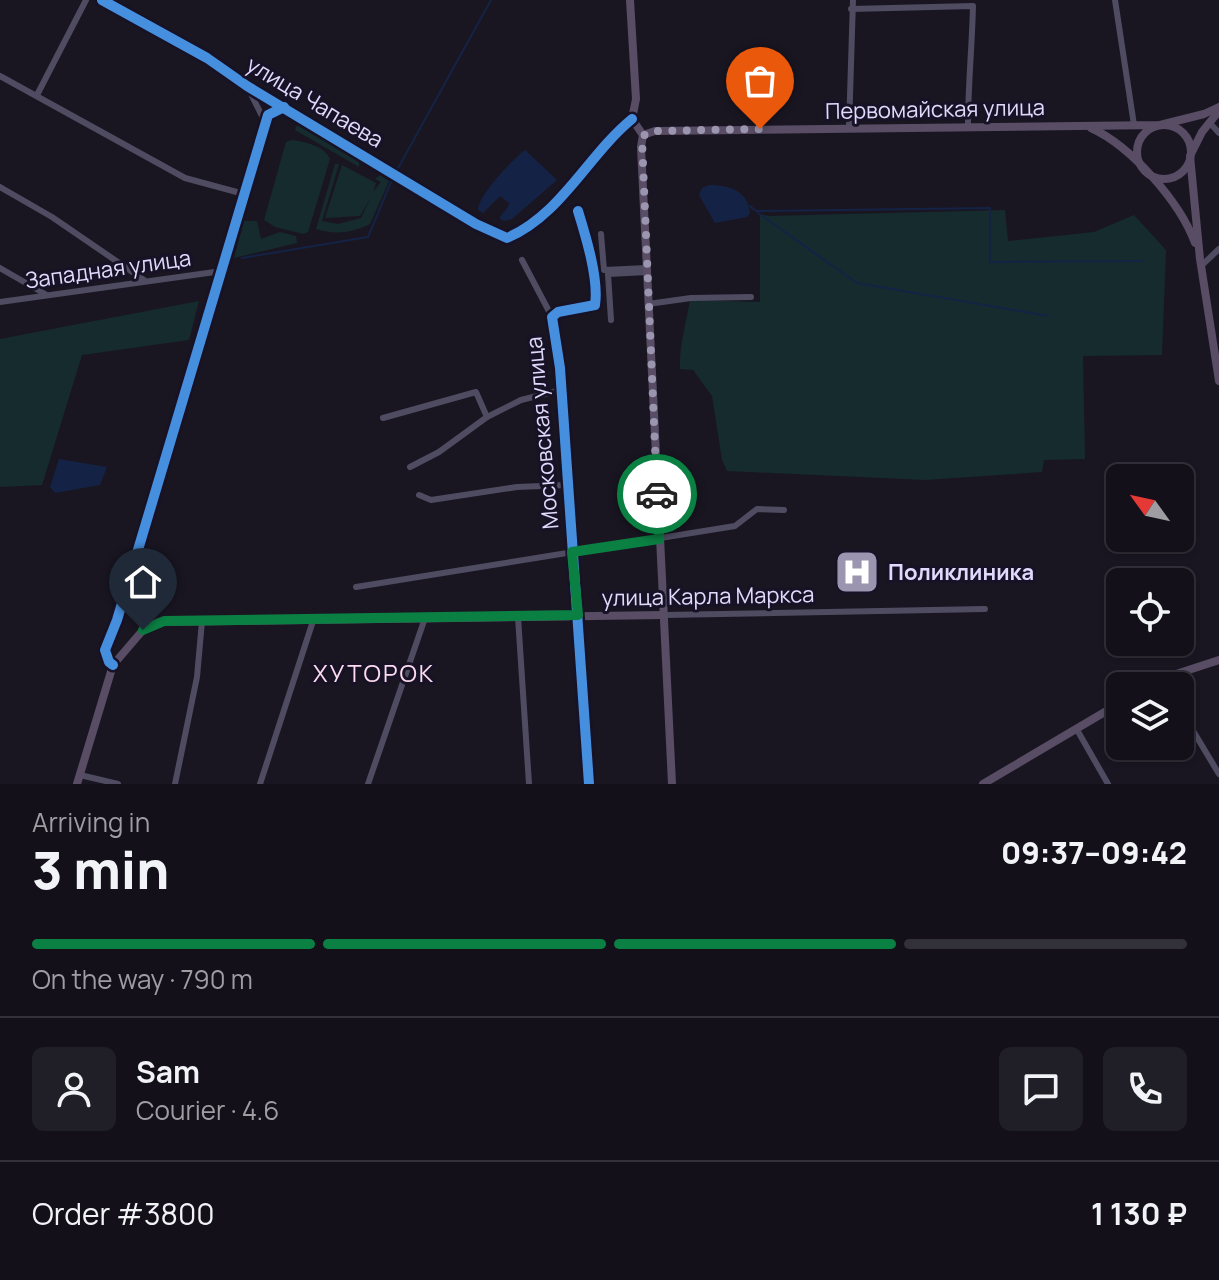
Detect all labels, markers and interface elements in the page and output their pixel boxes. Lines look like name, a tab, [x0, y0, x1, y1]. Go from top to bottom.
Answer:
pin	[726, 47, 794, 129]
street label: улица Чапаева	[241, 49, 389, 155]
icon: bag	[738, 59, 782, 103]
street label: Первомайская улица	[825, 92, 1045, 126]
street label: Западная улица	[23, 243, 193, 295]
street label: Московская улица	[519, 335, 565, 531]
courier	[617, 454, 697, 534]
north arrow	[1106, 464, 1194, 552]
map controls	[1106, 464, 1194, 760]
icon: car	[635, 472, 679, 516]
pin	[109, 548, 177, 630]
hospital icon: Поликлиника	[833, 548, 881, 596]
place label: Поликлиника	[888, 557, 1034, 587]
icon: home	[121, 560, 165, 604]
button: locate	[1106, 568, 1194, 656]
street label: улица Карла Маркса	[601, 579, 815, 613]
district label: ХУТОРОК	[313, 656, 435, 689]
button: layers	[1106, 672, 1194, 760]
text: Arriving in	[32, 804, 150, 840]
text: 09:37–09:42	[1001, 832, 1187, 873]
text: 3 min	[32, 834, 169, 905]
text: On the way · 790 m	[32, 961, 253, 997]
button: person	[32, 1047, 116, 1131]
button: chat	[999, 1047, 1083, 1131]
button: phone	[1103, 1047, 1187, 1131]
text: Sam	[136, 1051, 200, 1092]
text: Courier · 4.6	[136, 1092, 279, 1128]
text: Order #3800	[32, 1193, 215, 1234]
text: 1 130 ₽	[1091, 1193, 1187, 1234]

